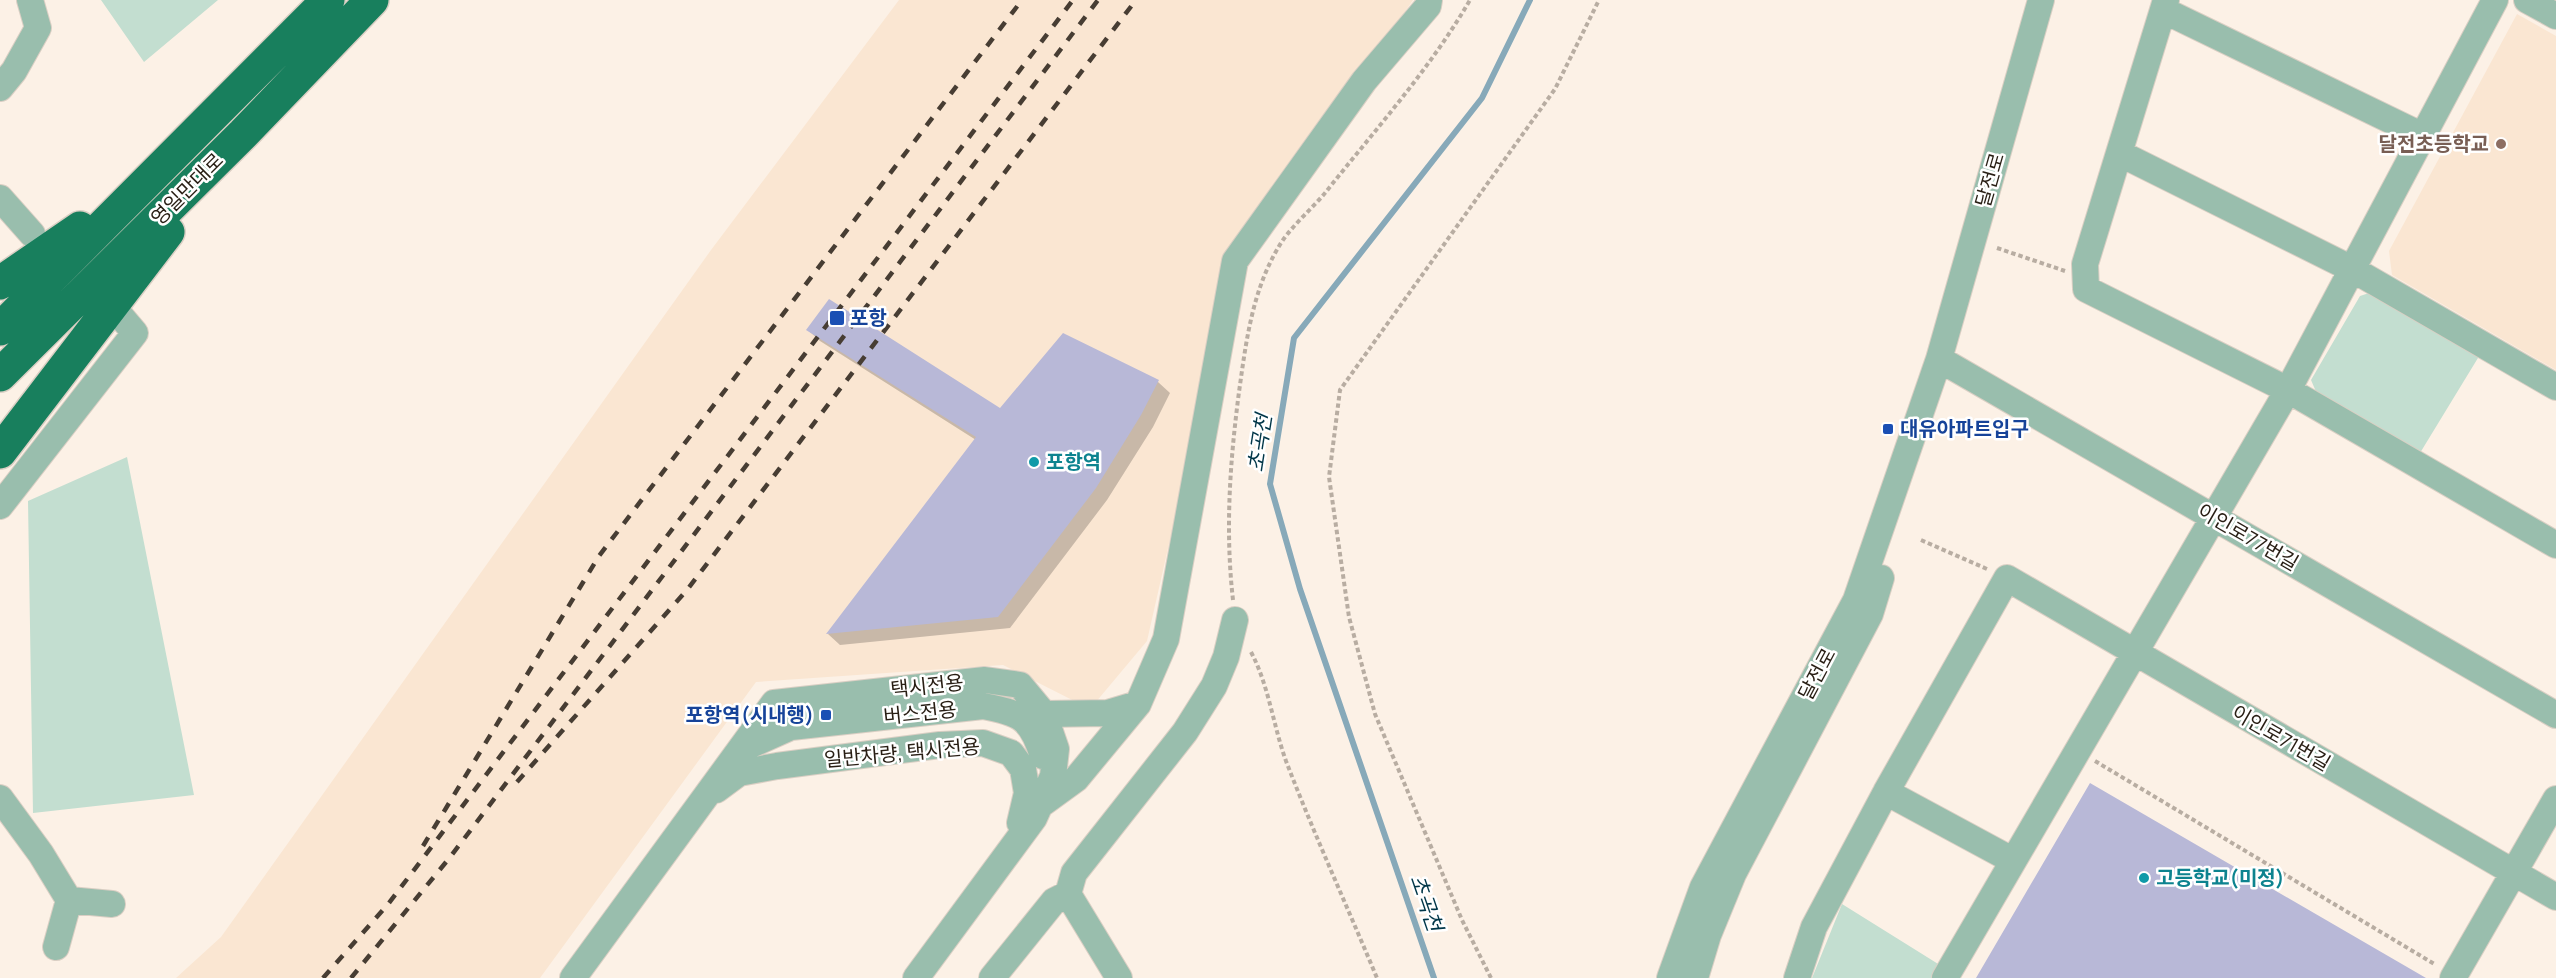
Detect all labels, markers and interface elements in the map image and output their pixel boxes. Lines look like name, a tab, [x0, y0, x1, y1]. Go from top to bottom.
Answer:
place label: 달전초등학교	[2379, 130, 2489, 157]
marker: 달전초등학교	[2494, 137, 2508, 151]
street label: 영일만대로	[145, 147, 229, 231]
street label: 달전로	[1969, 150, 2010, 210]
place label: 포항	[850, 304, 887, 331]
marker: 포항	[828, 309, 846, 327]
water label: 초곡천	[1241, 409, 1278, 474]
place label: 대유아파트입구	[1900, 415, 2029, 442]
marker: 대유아파트입구	[1881, 422, 1895, 436]
place label: 포항역	[1046, 448, 1101, 475]
marker: 포항역	[1027, 455, 1041, 469]
street label: 이인로77번길	[2193, 497, 2304, 576]
street label: 달전로	[1792, 643, 1841, 704]
street label: 택시전용	[889, 668, 965, 703]
street label: 버스전용	[882, 695, 958, 730]
street label: 이인로71번길	[2227, 698, 2336, 777]
place label: 포항역(시내행)	[685, 701, 814, 728]
marker: 포항역(시내행)	[819, 708, 833, 722]
street label: 일반차량, 택시전용	[823, 732, 981, 773]
place label: 고등학교(미정)	[2156, 864, 2285, 891]
water label: 초곡천	[1404, 871, 1450, 937]
marker: 고등학교(미정)	[2137, 871, 2151, 885]

